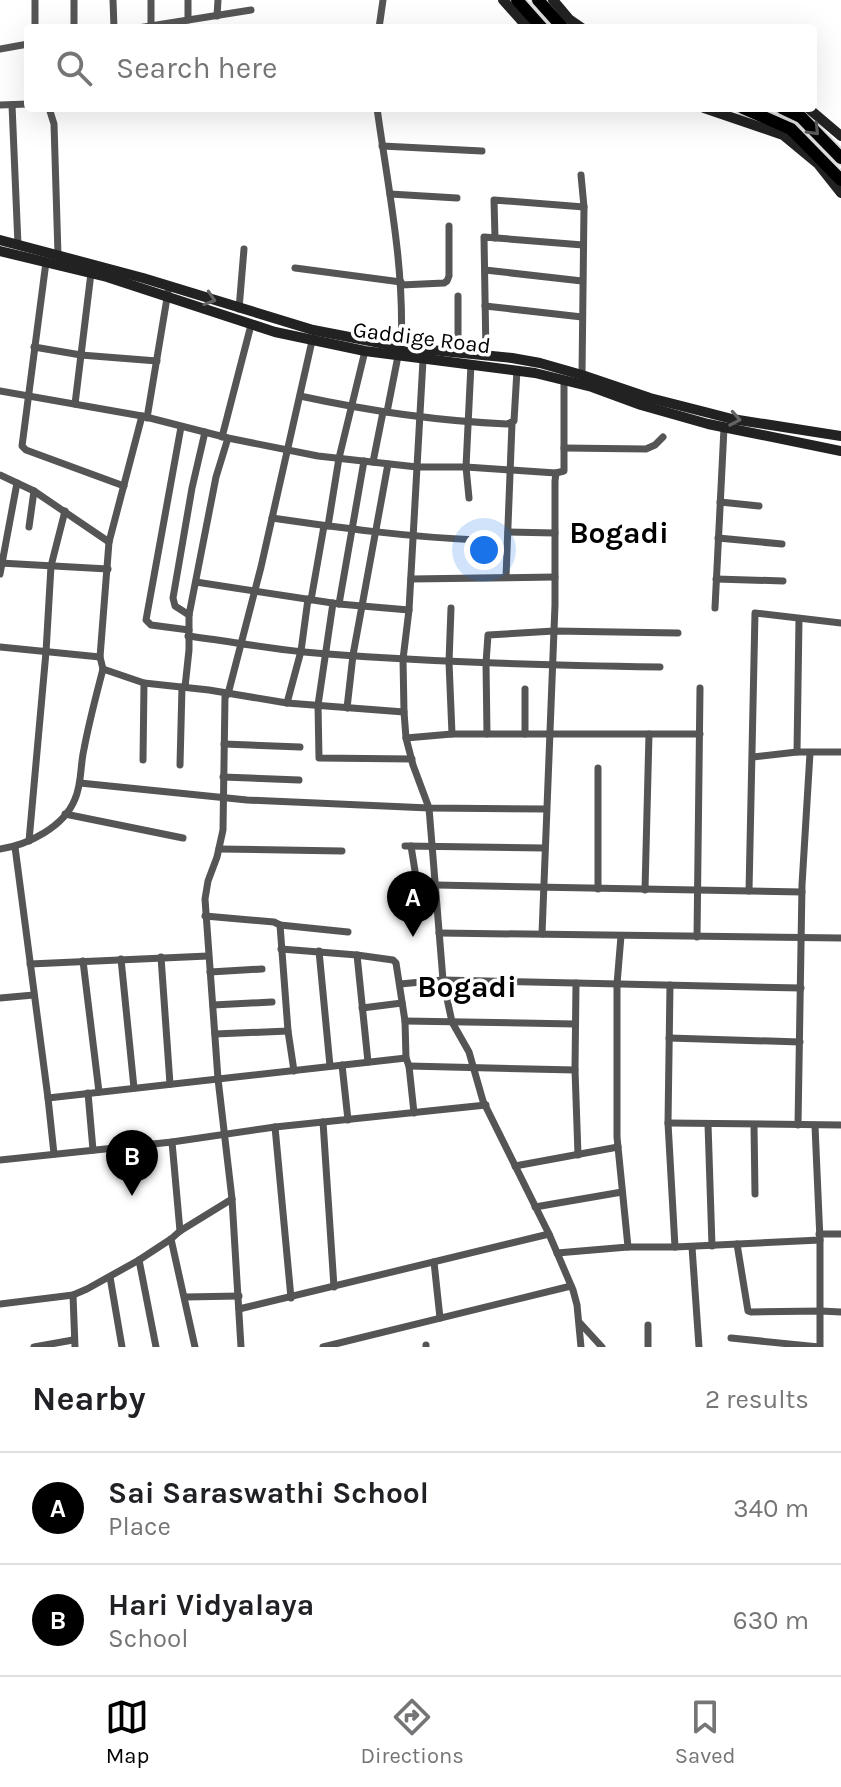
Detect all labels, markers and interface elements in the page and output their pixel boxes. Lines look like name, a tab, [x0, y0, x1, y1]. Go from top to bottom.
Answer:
search box	[24, 24, 817, 112]
icon: search	[52, 46, 96, 90]
text: Search here	[116, 50, 277, 86]
one-way arrow	[804, 121, 819, 135]
one-way arrow	[202, 290, 216, 306]
street label: Gaddige Road	[352, 317, 492, 359]
one-way arrow	[728, 409, 741, 426]
district label: Bogadi	[569, 515, 669, 551]
your location	[464, 530, 504, 570]
pin: A	[387, 871, 439, 937]
district label: Bogadi	[417, 969, 517, 1005]
pin: B	[106, 1130, 158, 1196]
text: Nearby	[32, 1379, 146, 1419]
text: 2 results	[705, 1384, 809, 1415]
text: Sai Saraswathi School	[108, 1475, 429, 1511]
text: A	[50, 1493, 66, 1524]
text: 340 m	[733, 1493, 809, 1524]
text: Place	[108, 1511, 171, 1542]
text: Hari Vidyalaya	[108, 1587, 314, 1623]
text: B	[50, 1605, 66, 1636]
text: 630 m	[733, 1605, 809, 1636]
text: School	[108, 1623, 189, 1654]
tab: Map	[105, 1695, 149, 1769]
tab: Directions	[360, 1695, 464, 1769]
tab: Saved	[675, 1695, 736, 1769]

